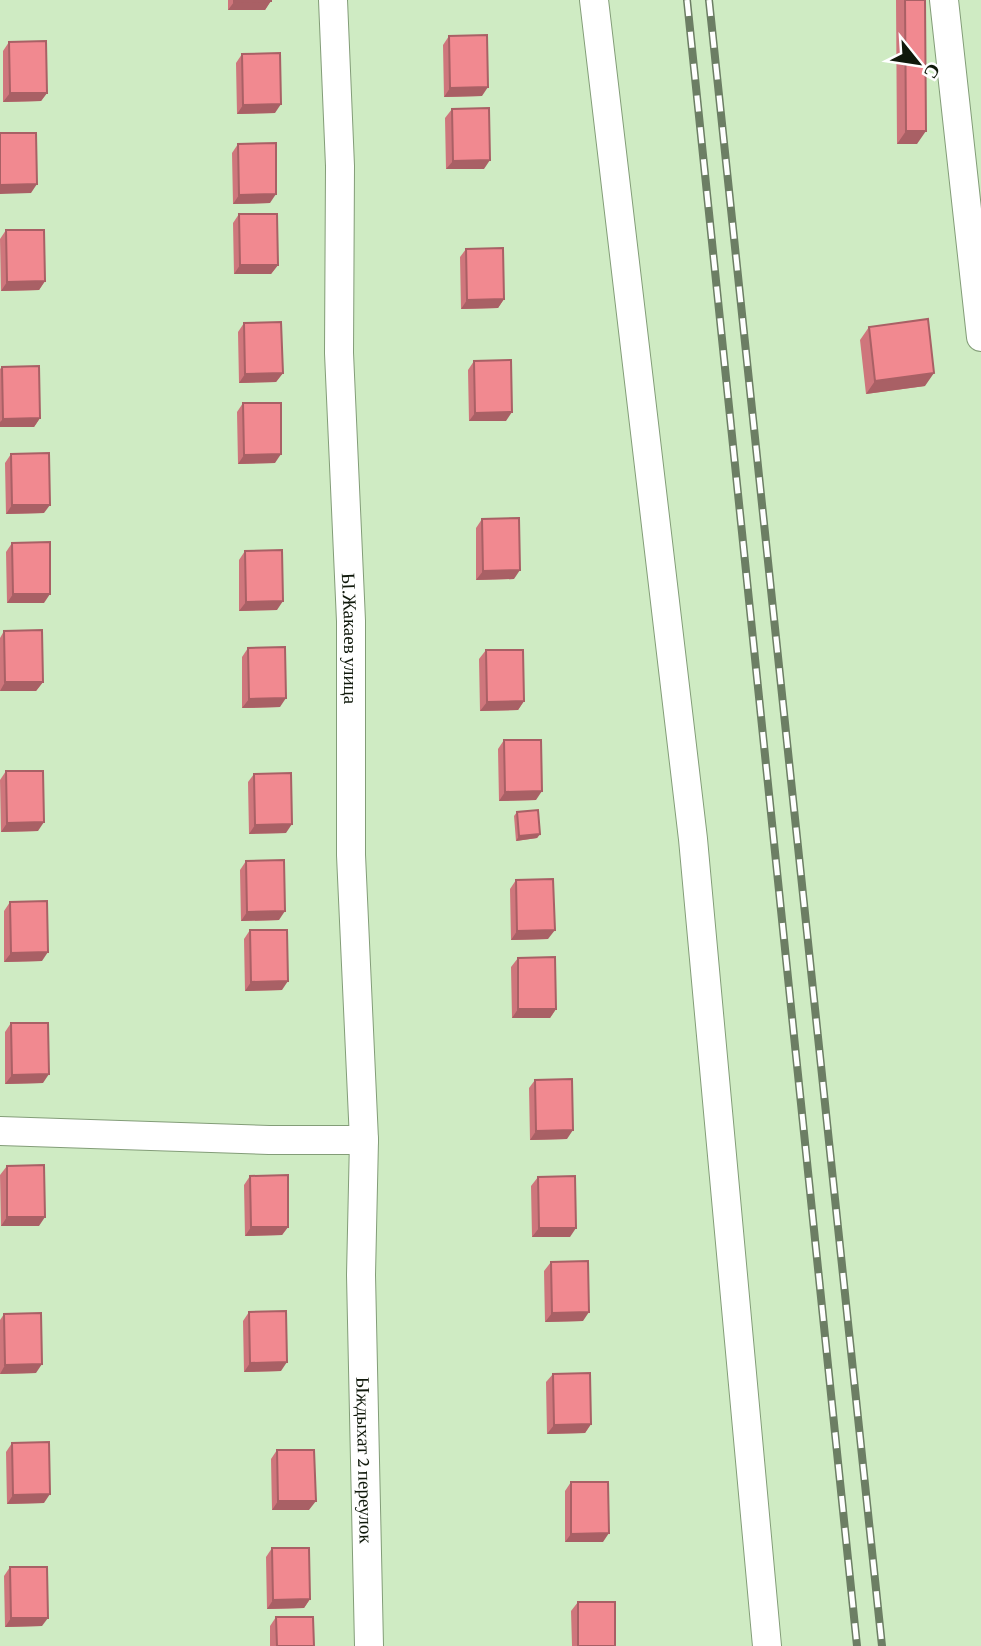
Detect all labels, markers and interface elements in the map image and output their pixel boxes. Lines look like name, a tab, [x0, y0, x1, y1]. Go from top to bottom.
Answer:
north arrow	[883, 28, 953, 98]
text: С	[920, 60, 945, 82]
street label: Ы.Жакаев улица	[338, 573, 361, 705]
street label: Ыждыхат 2 переулок	[352, 1377, 377, 1545]

